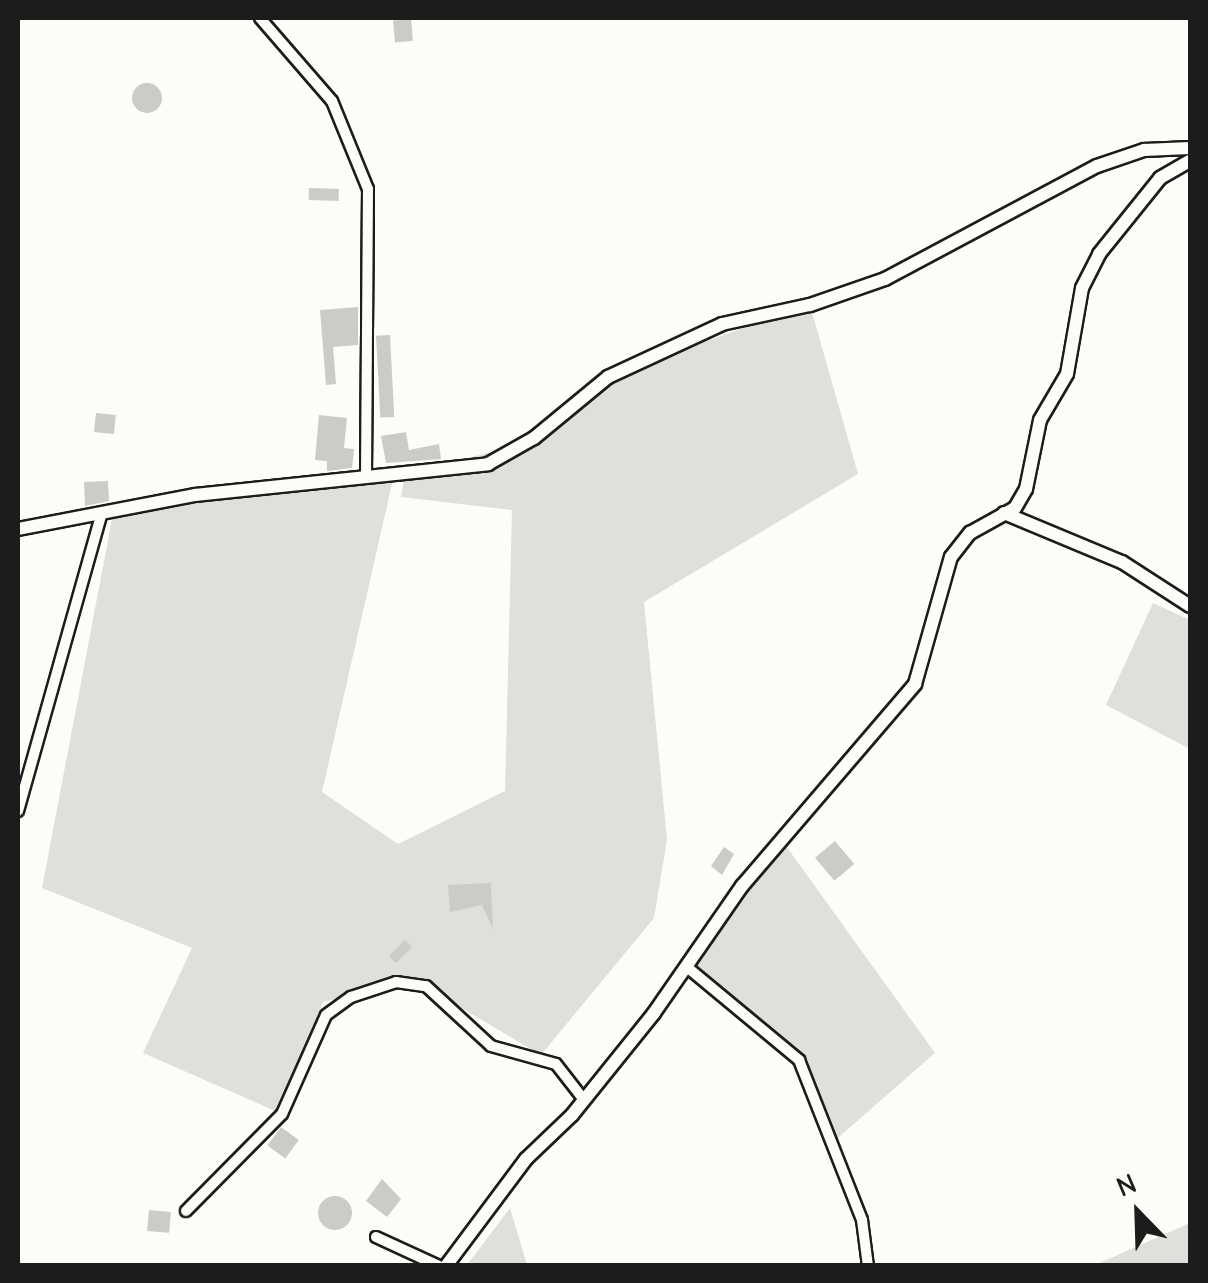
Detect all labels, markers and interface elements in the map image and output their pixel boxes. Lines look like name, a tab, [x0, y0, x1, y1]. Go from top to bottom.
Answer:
north arrow	[1088, 1163, 1188, 1263]
text: N	[1112, 1167, 1141, 1204]

